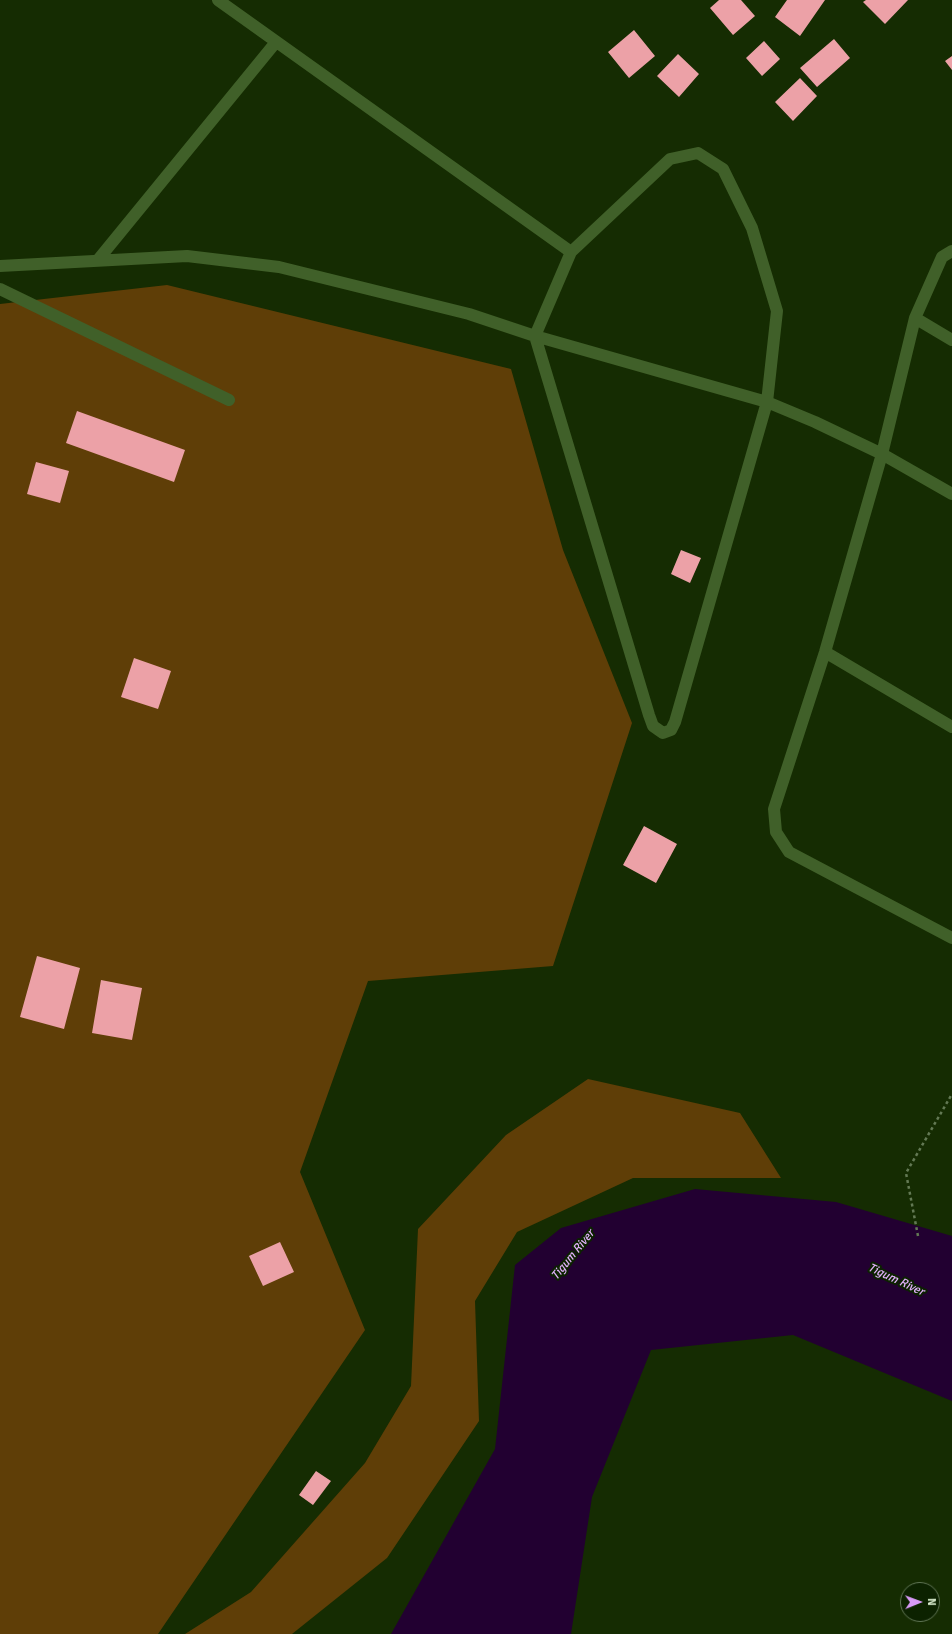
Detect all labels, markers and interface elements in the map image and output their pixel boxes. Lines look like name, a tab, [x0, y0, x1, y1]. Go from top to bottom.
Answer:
water label: Tigum River	[548, 1227, 598, 1283]
water label: Tigum River	[866, 1261, 926, 1299]
north arrow	[900, 1582, 940, 1622]
text: N	[925, 1598, 938, 1606]

